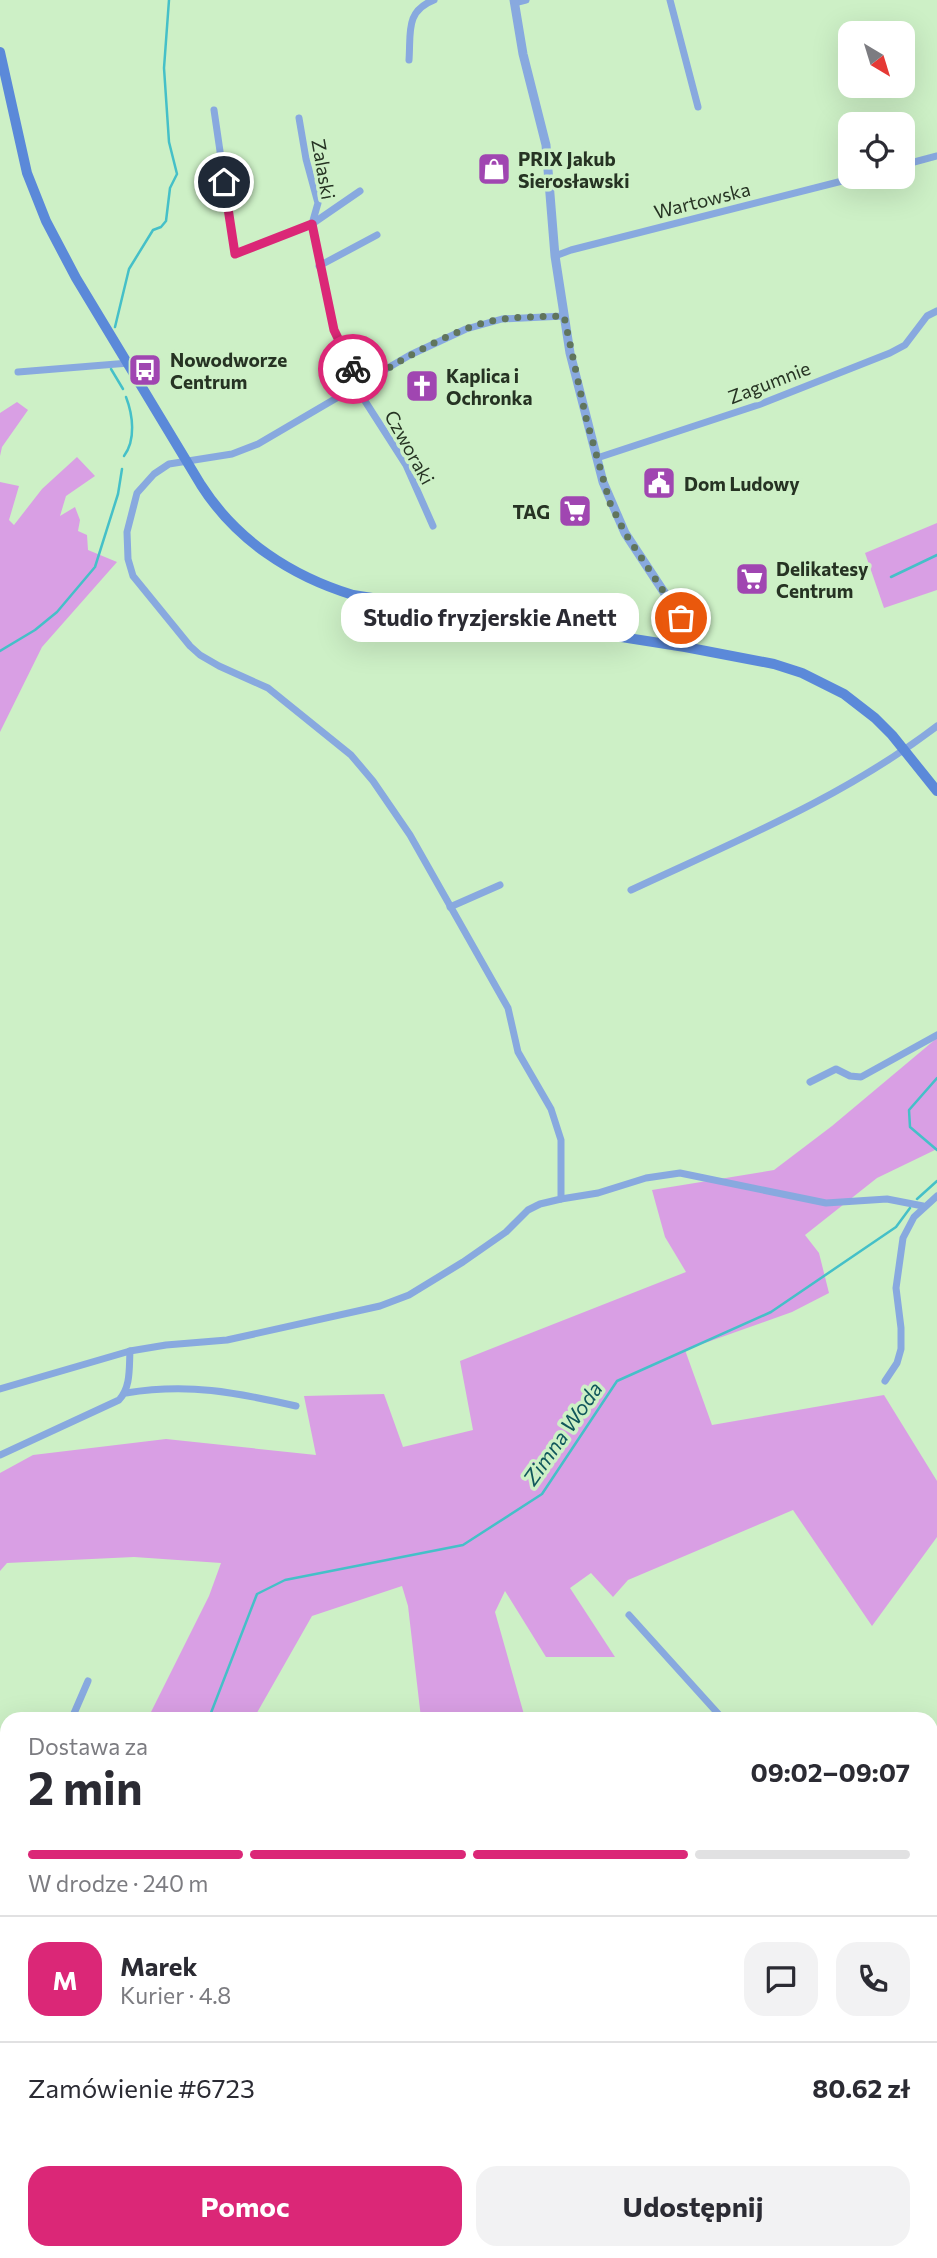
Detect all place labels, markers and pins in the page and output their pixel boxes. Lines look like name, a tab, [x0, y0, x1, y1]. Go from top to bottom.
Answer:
place label: PRIX Jakub Sierosławski	[518, 147, 630, 192]
shop icon: PRIX Jakub Sierosławski	[475, 150, 513, 188]
pin	[194, 152, 254, 212]
place label: Nowodworze Centrum	[170, 348, 287, 393]
bus stop icon: Nowodworze Centrum	[126, 351, 164, 389]
place label: Kaplica i Ochronka	[446, 364, 533, 409]
church icon: Kaplica i Ochronka	[403, 367, 441, 405]
public building icon: Dom Ludowy	[640, 464, 678, 502]
place label: Dom Ludowy	[684, 472, 800, 495]
supermarket icon: TAG	[556, 492, 594, 530]
place label: TAG	[512, 500, 550, 523]
place label: Delikatesy Centrum	[776, 557, 869, 602]
supermarket icon: Delikatesy Centrum	[733, 560, 771, 598]
pin	[651, 588, 711, 648]
callout: Studio fryzjerskie Anett	[342, 594, 639, 642]

